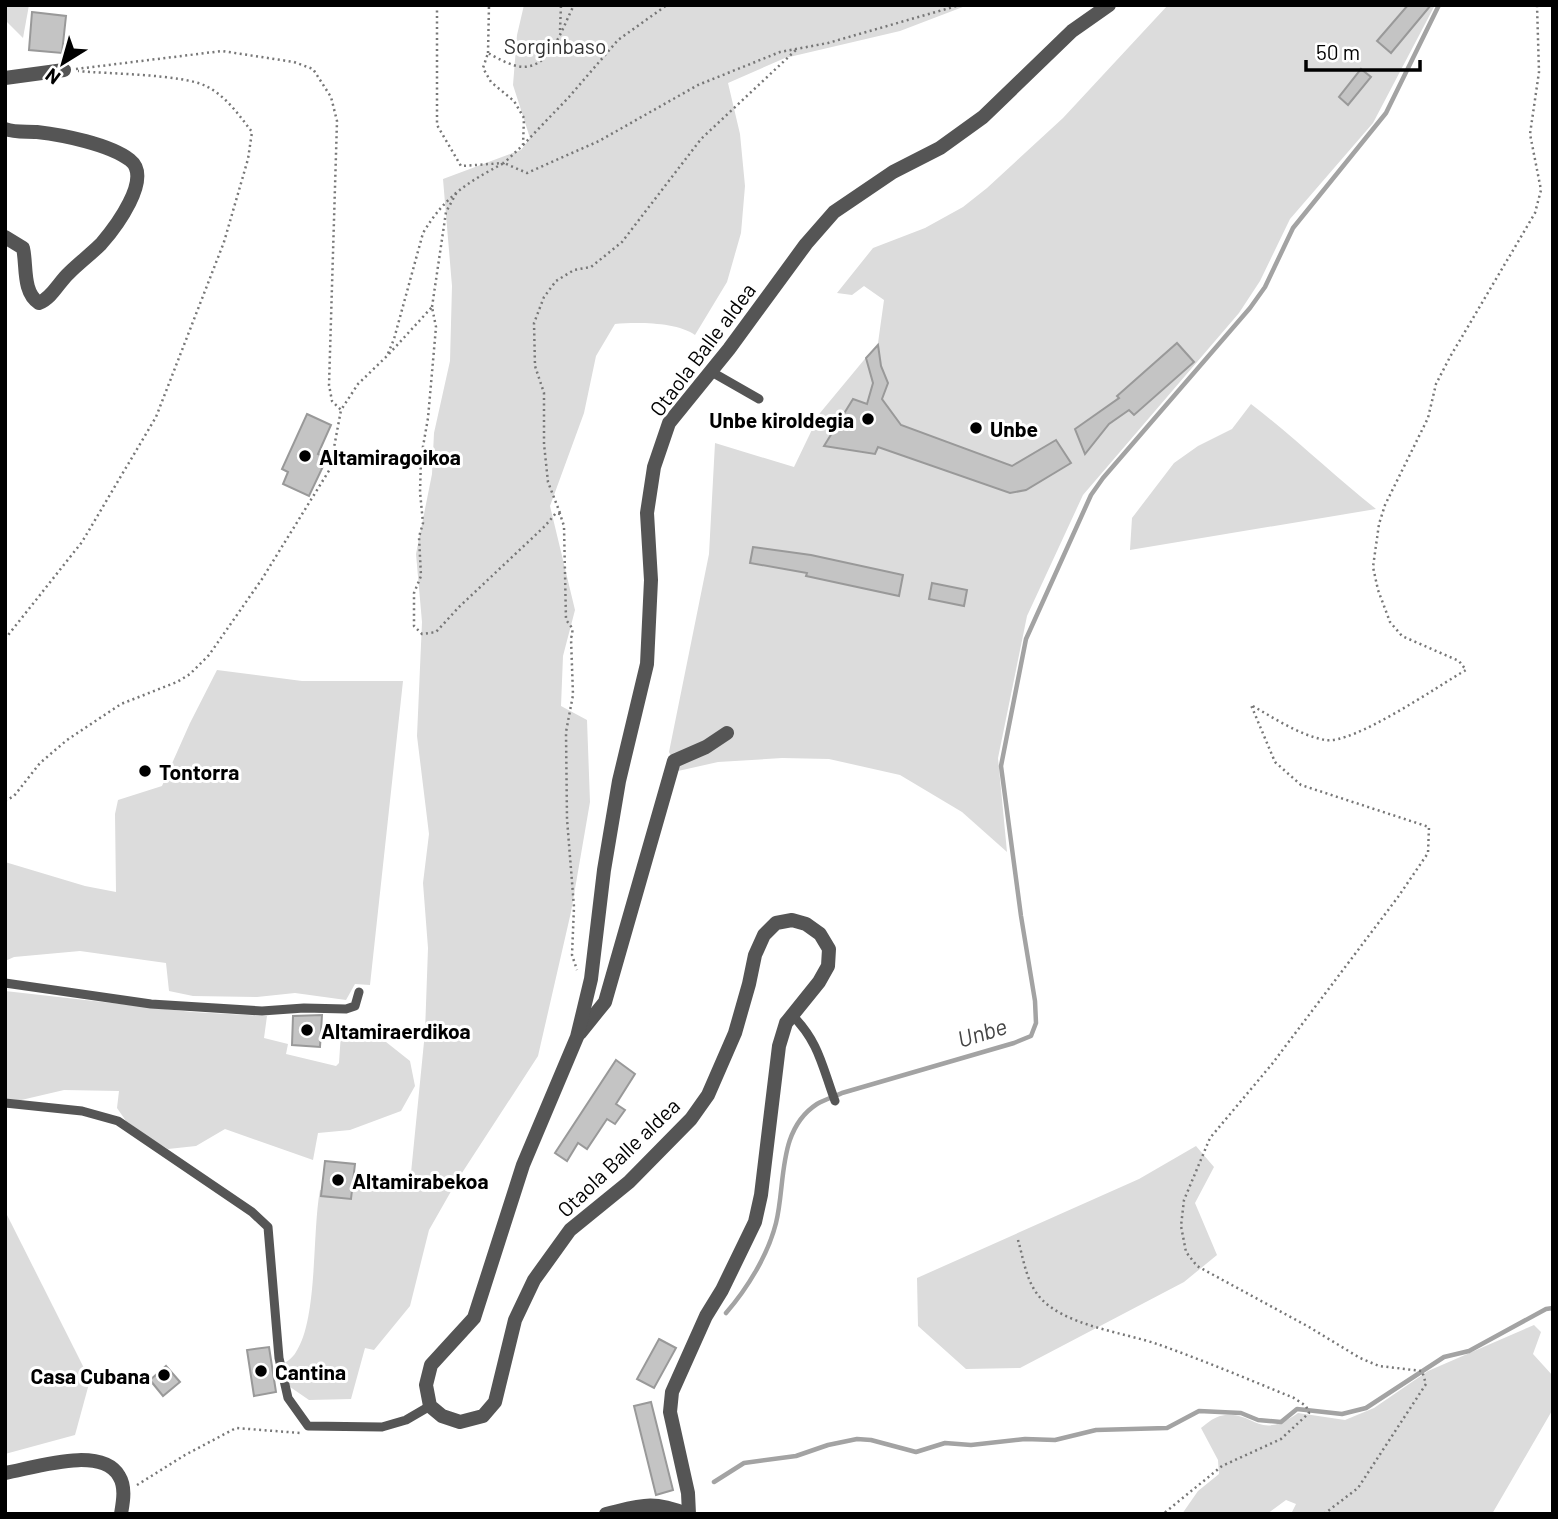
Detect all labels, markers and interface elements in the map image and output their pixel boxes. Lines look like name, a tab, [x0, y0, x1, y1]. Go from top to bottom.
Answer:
north arrow	[28, 28, 98, 98]
scale bar	[1306, 28, 1420, 72]
park label: Sorginbaso	[504, 33, 606, 58]
text: 50 m	[1316, 39, 1360, 64]
text: N	[40, 64, 64, 90]
street label: Otaola Balle aldea	[644, 277, 760, 421]
place label: Unbe kiroldegia	[709, 407, 854, 432]
marker: Unbe kiroldegia	[860, 411, 876, 427]
place label: Unbe	[990, 416, 1038, 441]
marker: Unbe	[968, 420, 984, 436]
place label: Altamiragoikoa	[319, 444, 461, 469]
marker: Altamiragoikoa	[297, 448, 313, 464]
place label: Tontorra	[159, 759, 239, 784]
marker: Tontorra	[137, 763, 153, 779]
water label: Unbe	[954, 1011, 1010, 1053]
place label: Altamiraerdikoa	[321, 1018, 471, 1043]
marker: Altamiraerdikoa	[299, 1022, 315, 1038]
street label: Otaola Balle aldea	[552, 1092, 684, 1222]
place label: Altamirabekoa	[352, 1168, 488, 1193]
marker: Altamirabekoa	[330, 1172, 346, 1188]
place label: Cantina	[275, 1359, 346, 1384]
place label: Casa Cubana	[31, 1363, 150, 1388]
marker: Cantina	[253, 1363, 269, 1379]
marker: Casa Cubana	[156, 1367, 172, 1383]

